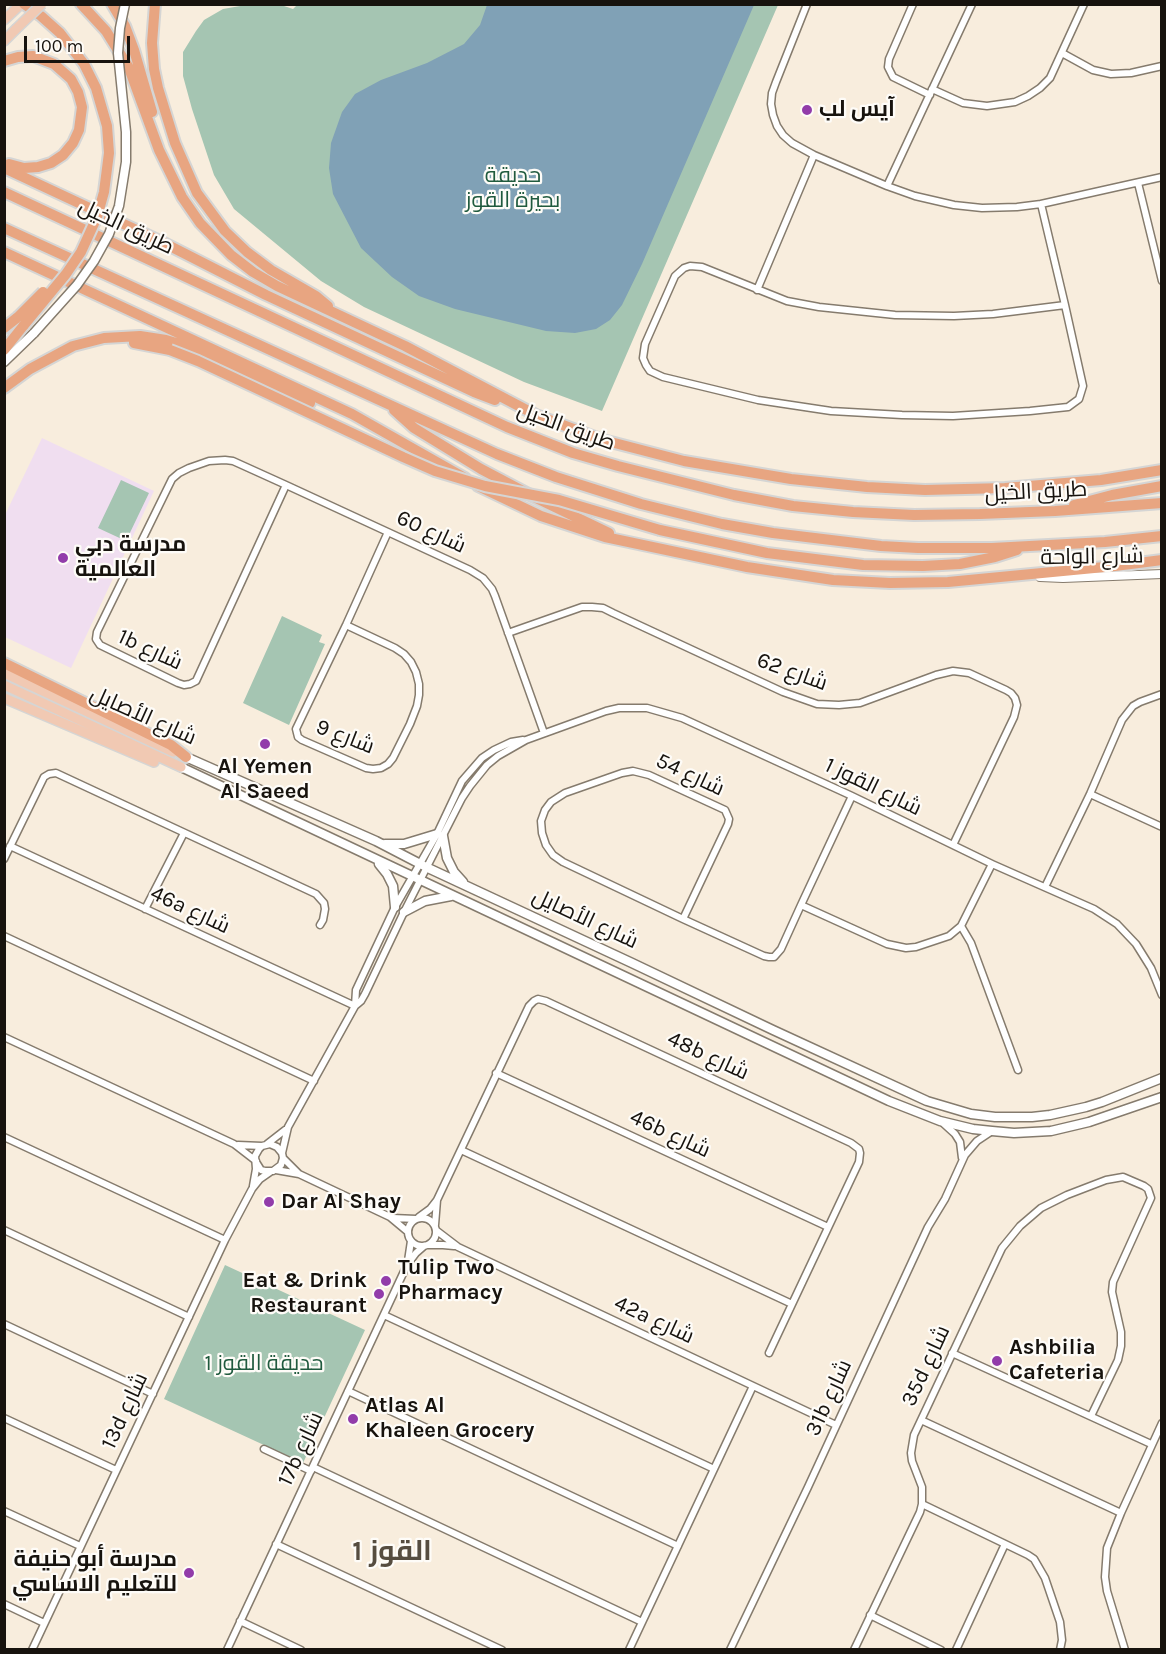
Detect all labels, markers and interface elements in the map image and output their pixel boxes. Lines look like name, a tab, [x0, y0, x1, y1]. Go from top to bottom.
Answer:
scale bar	[27, 24, 134, 62]
text: 100 m	[35, 35, 83, 57]
place label: آيس لب	[819, 97, 895, 123]
marker: آيس لب	[800, 103, 814, 117]
park label: حديقة بحيرة القوز	[466, 163, 560, 214]
street label: طريق الخيل	[74, 193, 178, 261]
street label: طريق الخيل	[513, 397, 619, 457]
street label: طريق الخيل	[984, 476, 1088, 508]
street label: شارع 60	[392, 505, 470, 559]
place label: مدرسة دبي العالمية	[75, 532, 186, 584]
street label: شارع الواحة	[1040, 543, 1144, 571]
marker: مدرسة دبي العالمية	[56, 551, 70, 565]
street label: 1b شارع	[114, 624, 186, 676]
street label: شارع 62	[753, 647, 831, 697]
street label: شارع الأصايل	[86, 681, 200, 751]
street label: شارع 9	[312, 714, 378, 760]
marker: Al Yemen Al Saeed	[258, 737, 272, 751]
street label: شارع 54	[652, 748, 728, 802]
street label: شارع القوز 1	[820, 752, 926, 822]
place label: Al Yemen Al Saeed	[217, 754, 313, 806]
street label: 46a شارع	[146, 880, 234, 940]
street label: شارع الأصايل	[528, 883, 642, 955]
street label: 48b شارع	[663, 1026, 753, 1086]
street label: 46b شارع	[626, 1104, 714, 1164]
place label: Dar Al Shay	[281, 1189, 401, 1215]
marker: Dar Al Shay	[262, 1195, 276, 1209]
place label: Tulip Two Pharmacy	[398, 1255, 502, 1306]
place label: Eat & Drink Restaurant	[243, 1268, 367, 1320]
marker: Tulip Two Pharmacy	[379, 1274, 393, 1288]
marker: Eat & Drink Restaurant	[372, 1287, 386, 1301]
street label: 42a شارع	[610, 1290, 698, 1350]
street label: 35d شارع	[896, 1321, 956, 1411]
place label: Ashbilia Cafeteria	[1009, 1335, 1105, 1386]
park label: حديقة القوز 1	[205, 1351, 323, 1377]
marker: Ashbilia Cafeteria	[990, 1354, 1004, 1368]
street label: 31b شارع	[800, 1356, 858, 1440]
street label: 13d شارع	[96, 1369, 154, 1453]
place label: Atlas Al Khaleen Grocery	[365, 1393, 534, 1444]
street label: 17b شارع	[272, 1408, 330, 1490]
marker: Atlas Al Khaleen Grocery	[346, 1412, 360, 1426]
district label: القوز 1	[352, 1535, 432, 1569]
place label: مدرسة أبو حنيفة للتعليم الاساسي	[12, 1547, 177, 1598]
marker: مدرسة أبو حنيفة للتعليم الاساسي	[182, 1566, 196, 1580]

